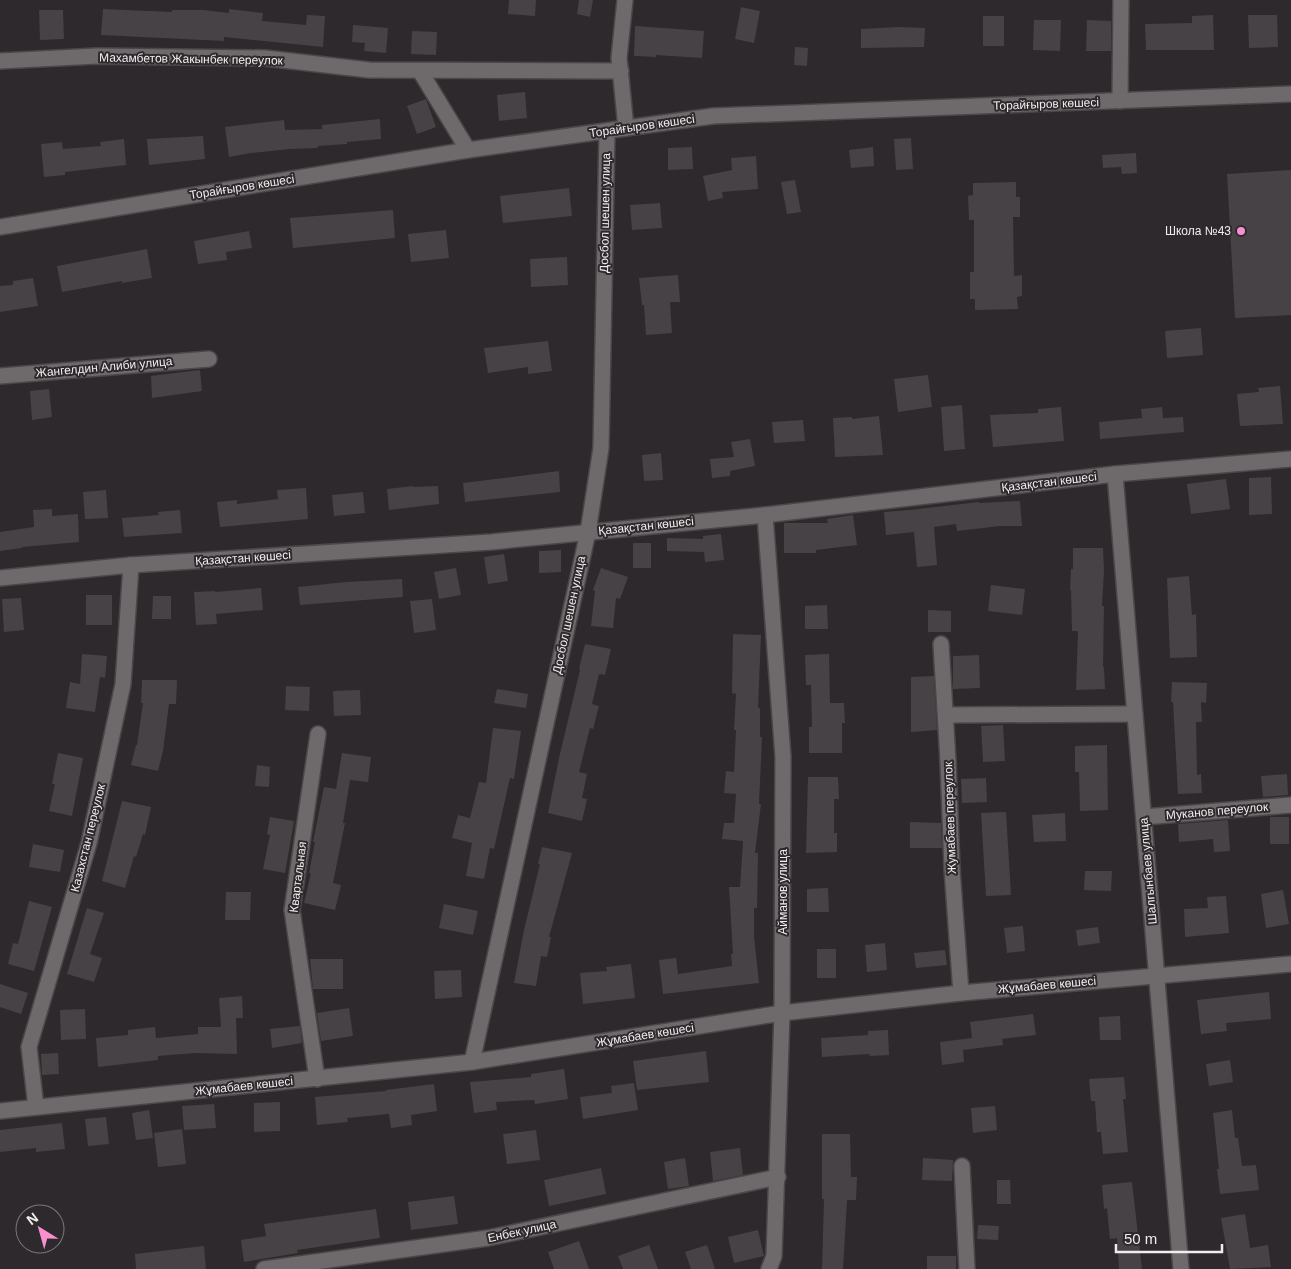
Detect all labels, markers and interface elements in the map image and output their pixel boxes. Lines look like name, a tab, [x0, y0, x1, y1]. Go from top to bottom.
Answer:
street label: Махамбетов Жакынбек переулок	[99, 50, 284, 68]
street label: Торайғыров көшесі	[993, 95, 1099, 113]
street label: Торайғыров көшесі	[589, 112, 695, 140]
street label: Досбол шешен улица	[597, 153, 613, 273]
street label: Торайғыров көшесі	[189, 172, 295, 202]
place label: Школа №43	[1165, 224, 1231, 238]
marker: Школа №43	[1235, 225, 1247, 237]
street label: Жангелдин Алиби улица	[35, 354, 173, 380]
street label: Қазақстан көшесі	[1001, 469, 1097, 495]
street label: Қазақстан көшесі	[598, 514, 694, 538]
street label: Қазақстан көшесі	[195, 548, 291, 568]
street label: Досбол шешен улица	[550, 554, 588, 675]
street label: Жумабаев переулок	[941, 761, 959, 874]
street label: Казахстан переулок	[68, 782, 108, 893]
street label: Муканов переулок	[1165, 799, 1269, 822]
street label: Шалгынбаев улица	[1136, 817, 1160, 925]
street label: Квартальная	[287, 841, 309, 913]
street label: Айманов улица	[776, 849, 790, 935]
street label: Жұмабаев көшесі	[997, 974, 1097, 996]
street label: Жұмабаев көшесі	[595, 1020, 695, 1050]
street label: Жұмабаев көшесі	[194, 1074, 294, 1098]
north arrow	[15, 1204, 65, 1254]
text: N	[23, 1209, 41, 1228]
street label: Енбек улица	[486, 1217, 558, 1245]
scale bar	[1116, 1222, 1222, 1254]
text: 50 m	[1124, 1230, 1157, 1247]

